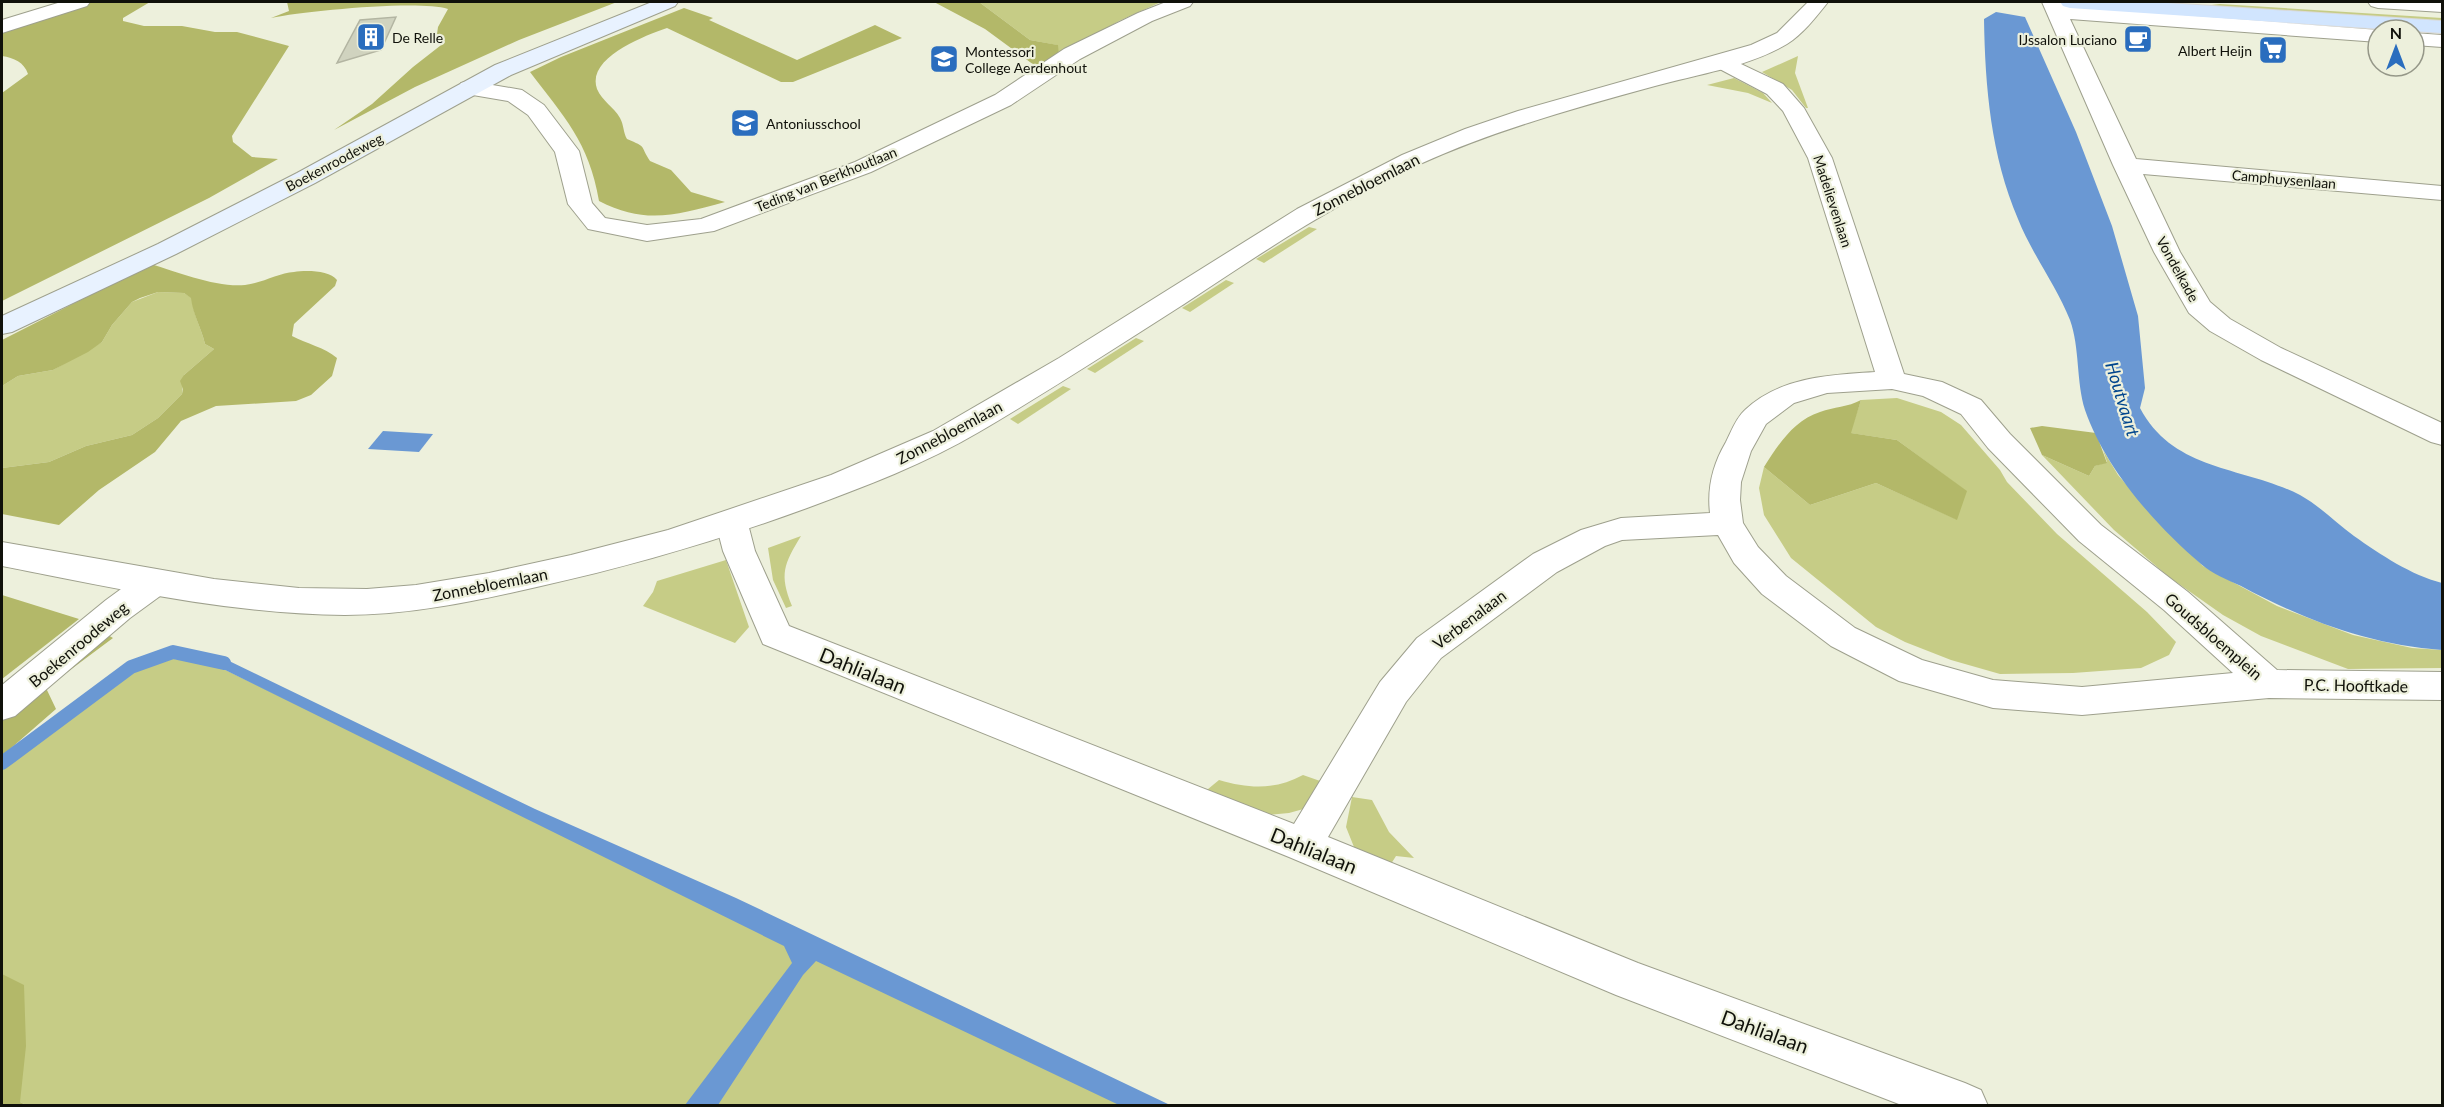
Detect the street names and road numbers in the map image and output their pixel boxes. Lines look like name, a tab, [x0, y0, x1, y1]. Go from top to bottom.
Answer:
street label: Boekenroodeweg	[282, 129, 386, 195]
street label: Teding van Berkhoutlaan	[753, 143, 899, 215]
street label: Zonnebloemlaan	[1310, 149, 1422, 219]
street label: Madelievenlaan	[1810, 153, 1856, 249]
street label: Camphuysenlaan	[2231, 166, 2337, 192]
street label: Vondelkade	[2153, 233, 2203, 305]
street label: Zonnebloemlaan	[893, 396, 1005, 468]
street label: Zonnebloemlaan	[431, 564, 549, 604]
street label: Verbenalaan	[1429, 585, 1509, 653]
street label: Goudsbloemplein	[2161, 589, 2267, 683]
street label: Boekenroodeweg	[25, 597, 131, 691]
street label: Dahlialaan	[816, 642, 910, 698]
street label: P.C. Hooftkade	[2304, 675, 2408, 695]
street label: Dahlialaan	[1267, 822, 1361, 878]
street label: Dahlialaan	[1718, 1004, 1812, 1058]

